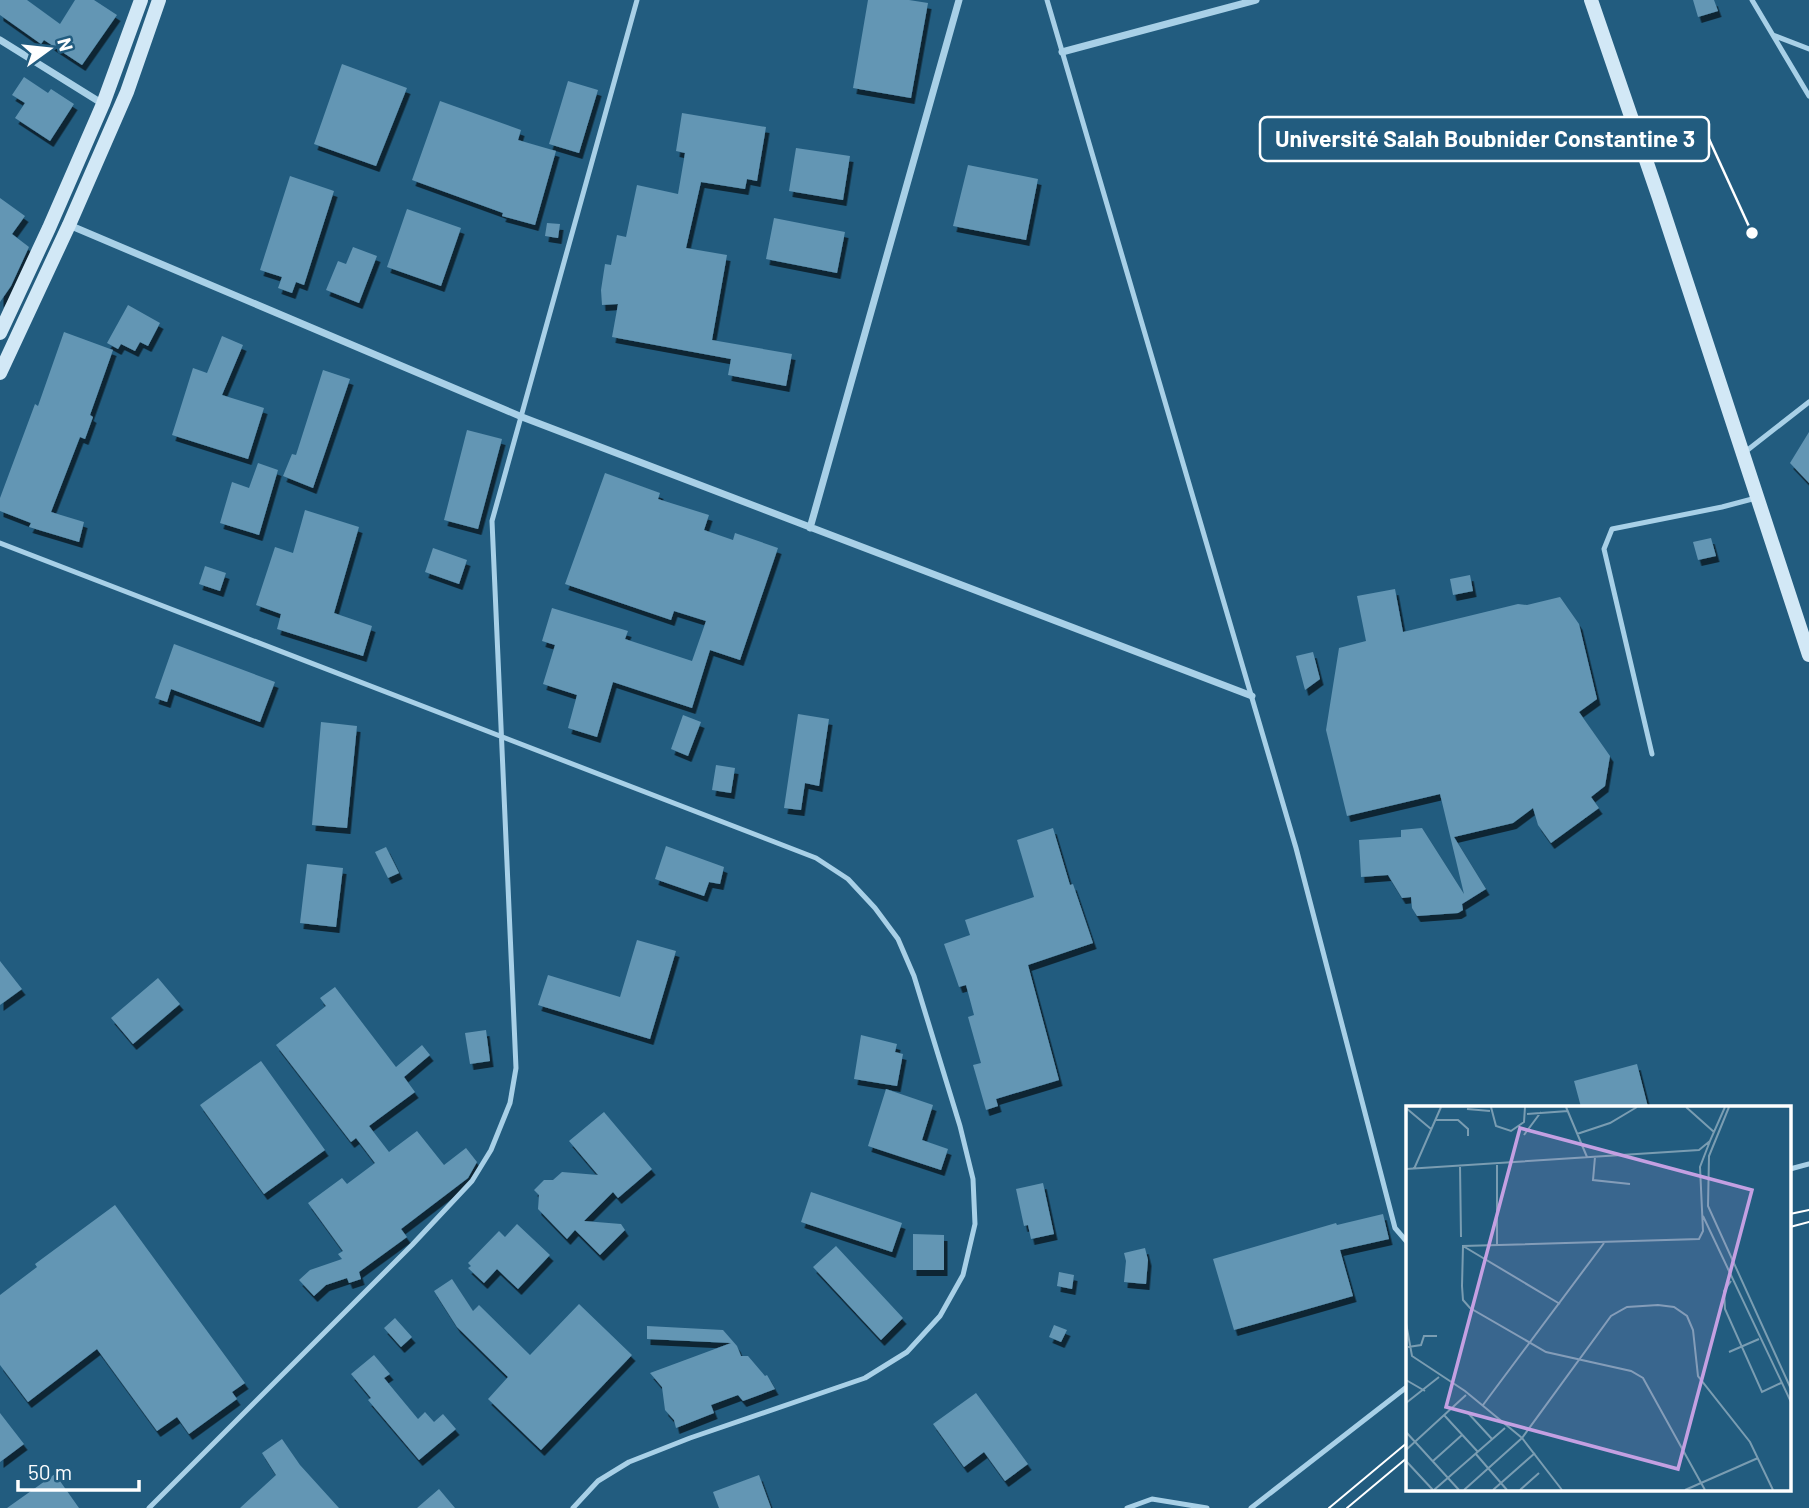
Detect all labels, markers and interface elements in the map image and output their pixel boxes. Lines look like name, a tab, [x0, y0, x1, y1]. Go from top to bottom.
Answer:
north arrow	[14, 14, 84, 84]
text: N	[53, 35, 79, 54]
callout: Université Salah Boubnider Constantine 3	[1260, 117, 1709, 161]
text: Université Salah Boubnider Constantine 3	[1275, 124, 1695, 152]
inset map	[1406, 1106, 1792, 1490]
scale bar	[18, 1448, 138, 1492]
text: 50 m	[28, 1459, 72, 1484]

